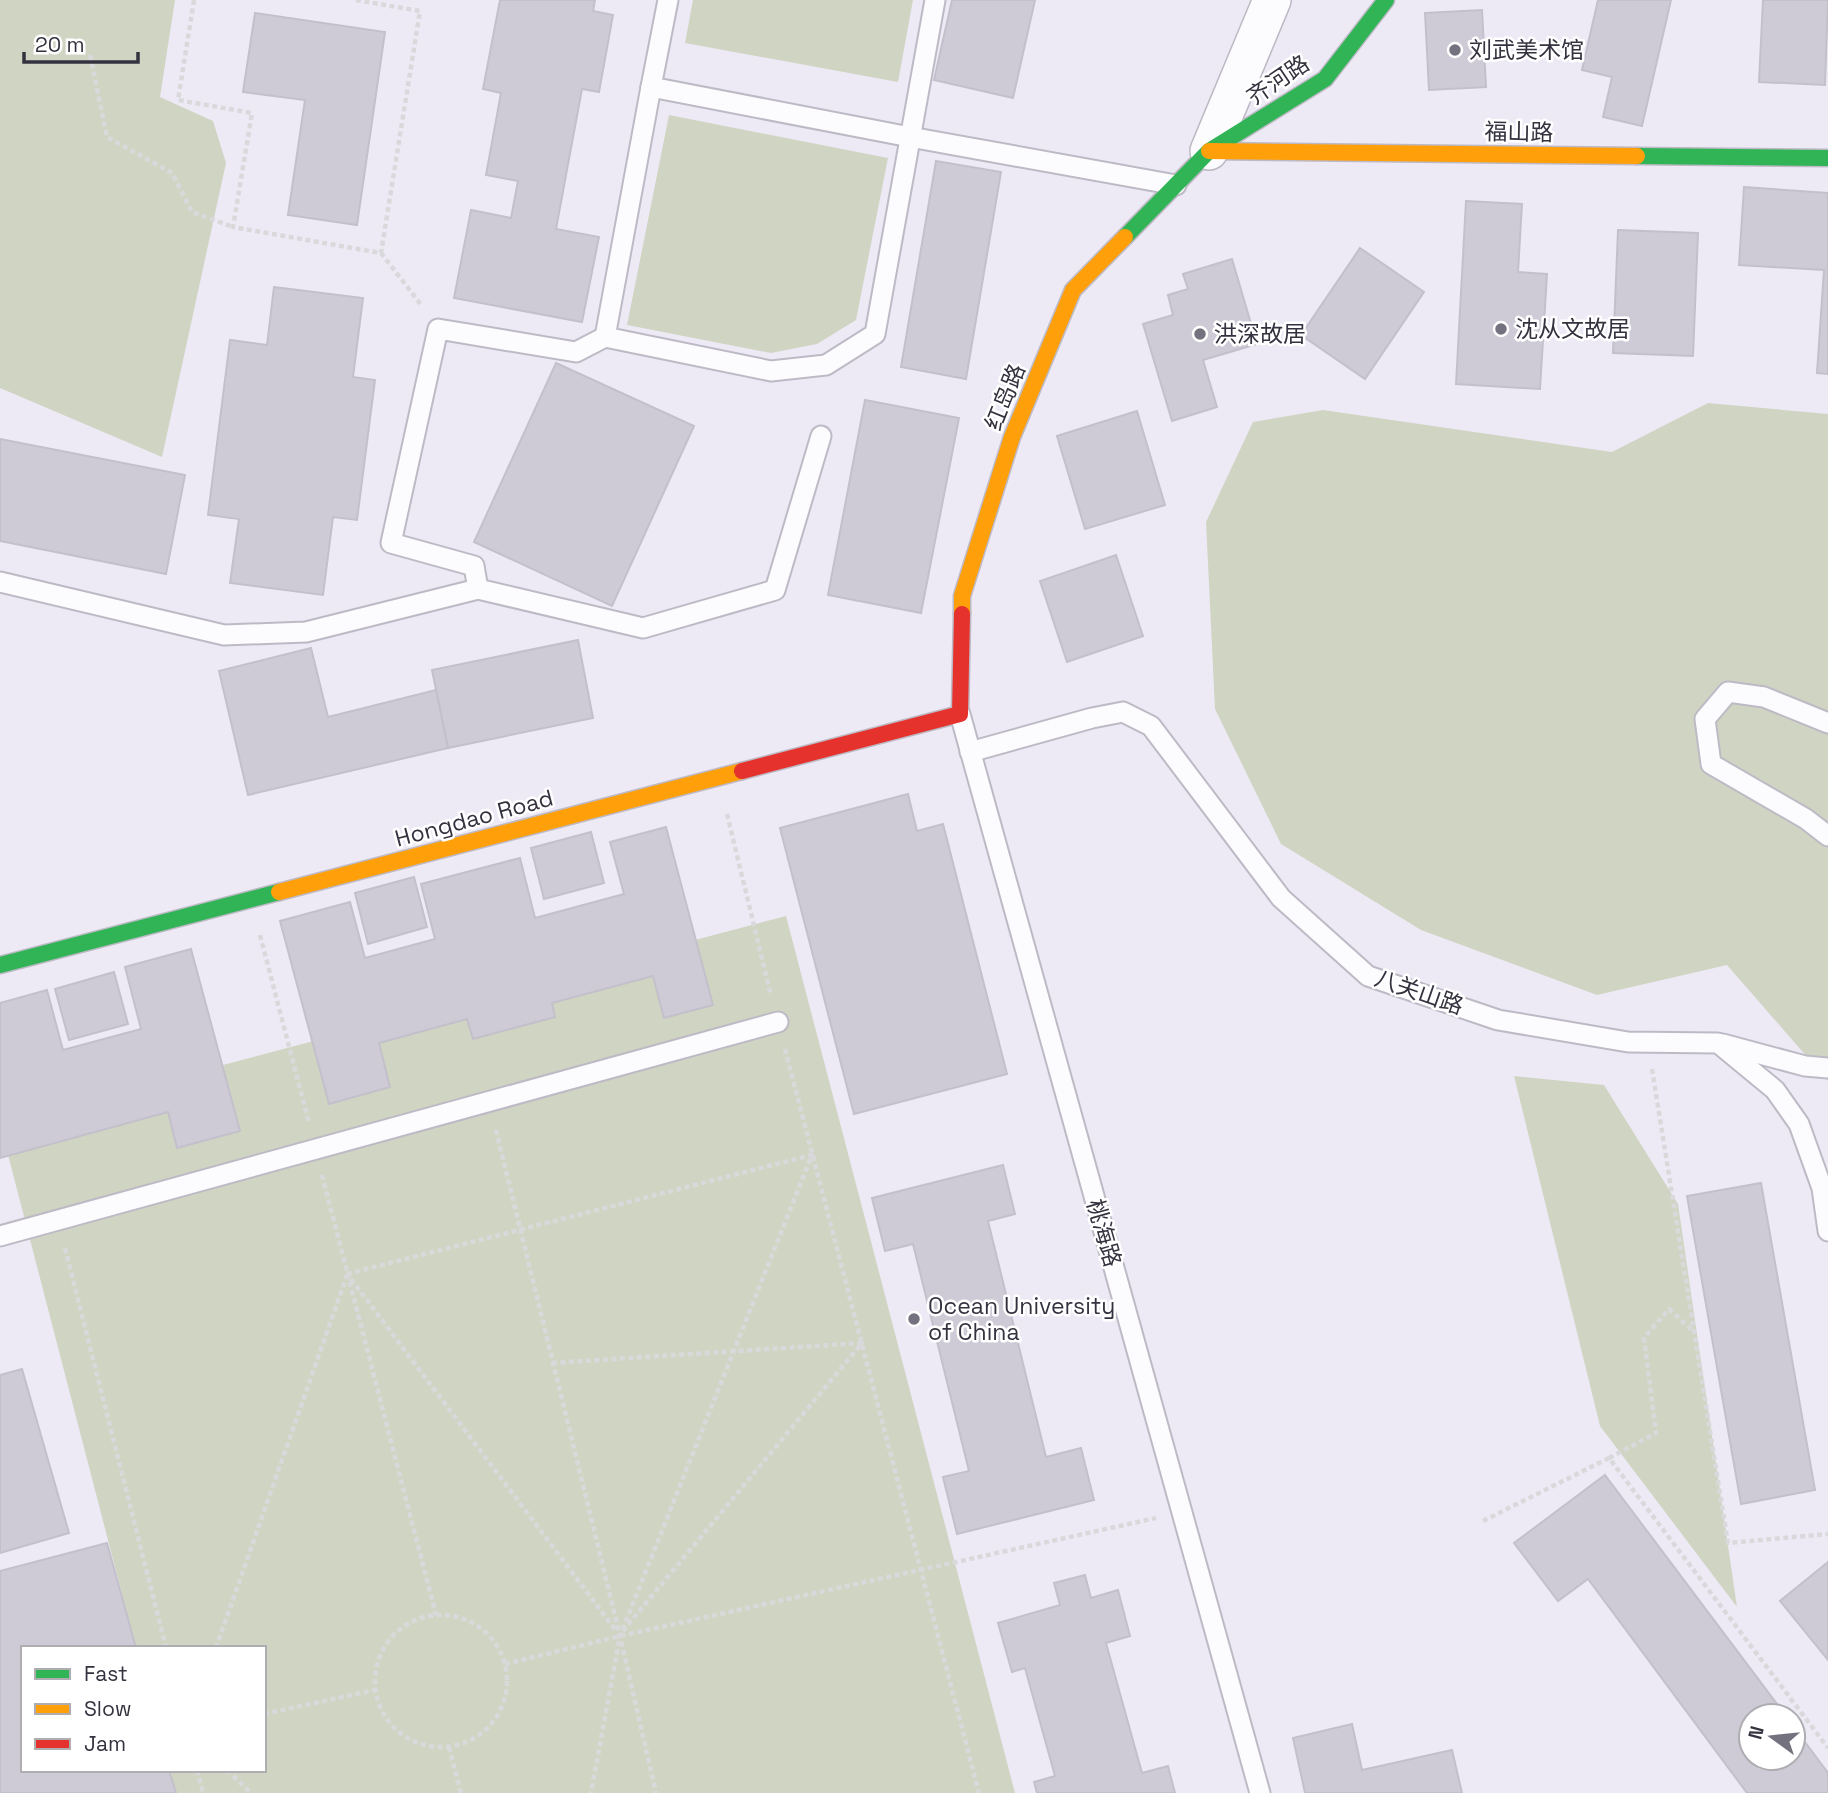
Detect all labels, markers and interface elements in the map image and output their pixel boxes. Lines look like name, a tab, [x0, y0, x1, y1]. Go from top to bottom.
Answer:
scale bar	[24, 21, 138, 65]
text: 20 m	[35, 31, 85, 58]
place label: 刘武美术馆	[1469, 35, 1584, 65]
marker: 刘武美术馆	[1447, 42, 1463, 58]
street label: 齐河路	[1241, 48, 1315, 112]
street label: 福山路	[1484, 116, 1554, 148]
place label: 沈从文故居	[1515, 314, 1630, 344]
place label: 洪深故居	[1214, 319, 1306, 349]
marker: 沈从文故居	[1493, 321, 1509, 337]
marker: 洪深故居	[1192, 326, 1208, 342]
street label: 红岛路	[978, 359, 1032, 435]
street label: Hongdao Road	[392, 782, 556, 854]
street label: 八关山路	[1371, 963, 1467, 1021]
street label: 桃海路	[1080, 1196, 1128, 1270]
place label: Ocean University of China	[928, 1291, 1115, 1347]
marker: Ocean University of China	[906, 1311, 922, 1327]
legend	[21, 1646, 266, 1772]
text: Fast	[84, 1660, 128, 1687]
text: Slow	[84, 1695, 132, 1722]
north arrow	[1737, 1702, 1807, 1772]
text: N	[1742, 1723, 1770, 1742]
text: Jam	[84, 1730, 126, 1757]

